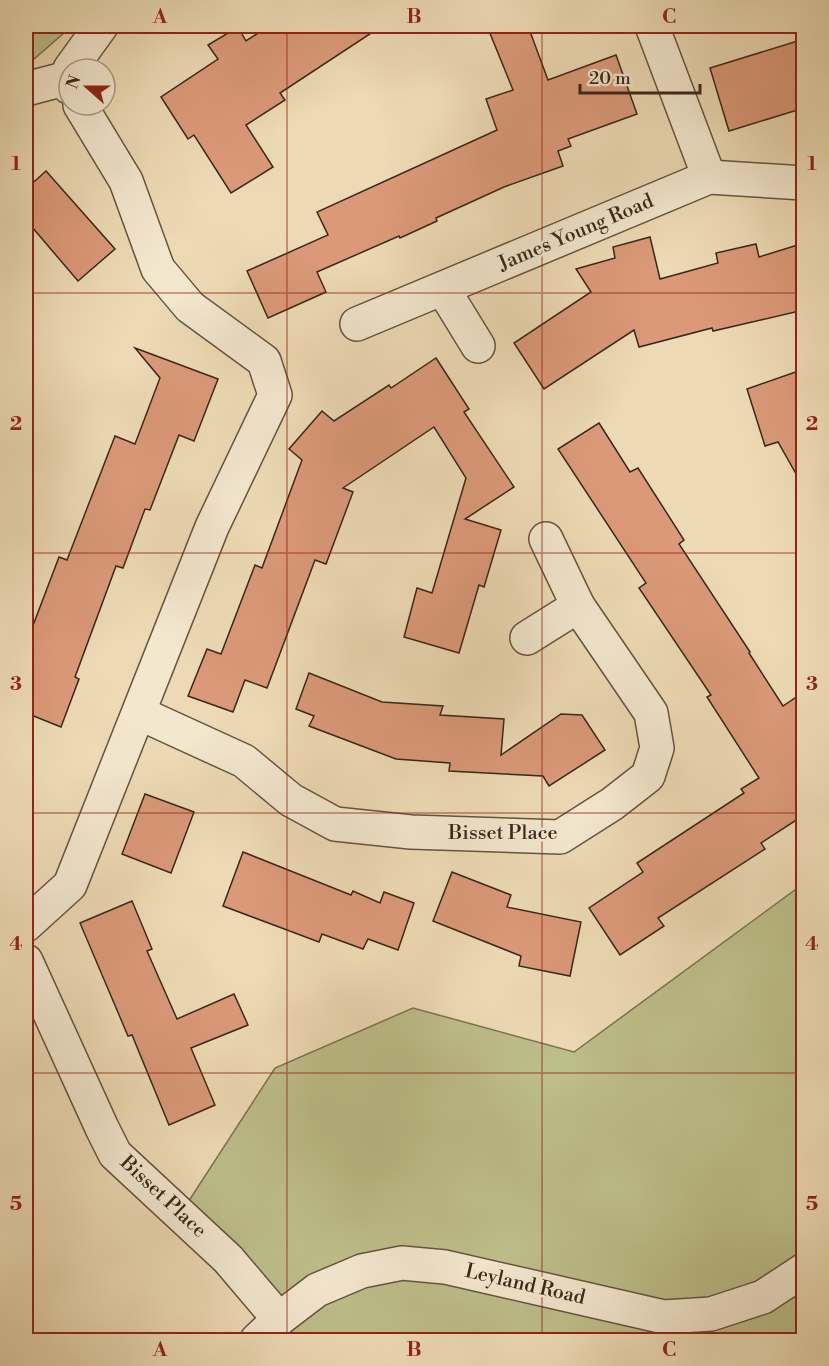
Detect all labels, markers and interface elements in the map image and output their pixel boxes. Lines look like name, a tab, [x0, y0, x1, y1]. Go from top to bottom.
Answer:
text: A	[152, 5, 168, 30]
text: B	[406, 5, 422, 30]
text: C	[662, 5, 676, 30]
north arrow	[57, 57, 117, 117]
scale bar	[580, 57, 700, 95]
text: 20 m	[589, 67, 631, 90]
text: N	[62, 72, 86, 91]
text: 1	[11, 152, 21, 177]
text: 1	[807, 152, 817, 177]
street label: James Young Road	[494, 189, 658, 277]
text: 2	[10, 412, 22, 437]
text: 2	[806, 412, 818, 437]
text: 3	[10, 672, 22, 697]
text: 3	[806, 672, 818, 697]
street label: Bisset Place	[447, 821, 558, 846]
text: 4	[9, 932, 23, 957]
text: 4	[805, 932, 819, 957]
street label: Bisset Place	[114, 1150, 212, 1243]
text: 5	[10, 1192, 22, 1217]
text: 5	[806, 1192, 818, 1217]
street label: Leyland Road	[462, 1259, 588, 1311]
text: A	[152, 1338, 168, 1363]
text: B	[406, 1338, 422, 1363]
text: C	[662, 1338, 676, 1363]

